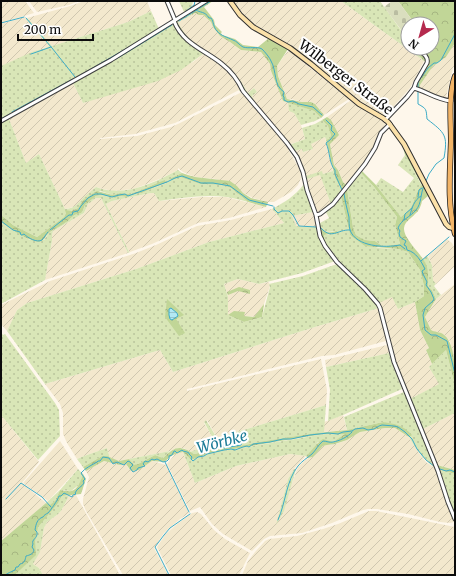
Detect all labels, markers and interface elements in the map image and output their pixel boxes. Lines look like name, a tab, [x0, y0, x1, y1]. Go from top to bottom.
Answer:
scale bar	[18, 16, 93, 42]
north arrow	[400, 16, 440, 56]
text: 200 m	[24, 22, 61, 37]
street label: Wilberger Straße	[294, 35, 397, 118]
text: N	[406, 36, 422, 52]
water label: Wörbke	[194, 426, 250, 457]

